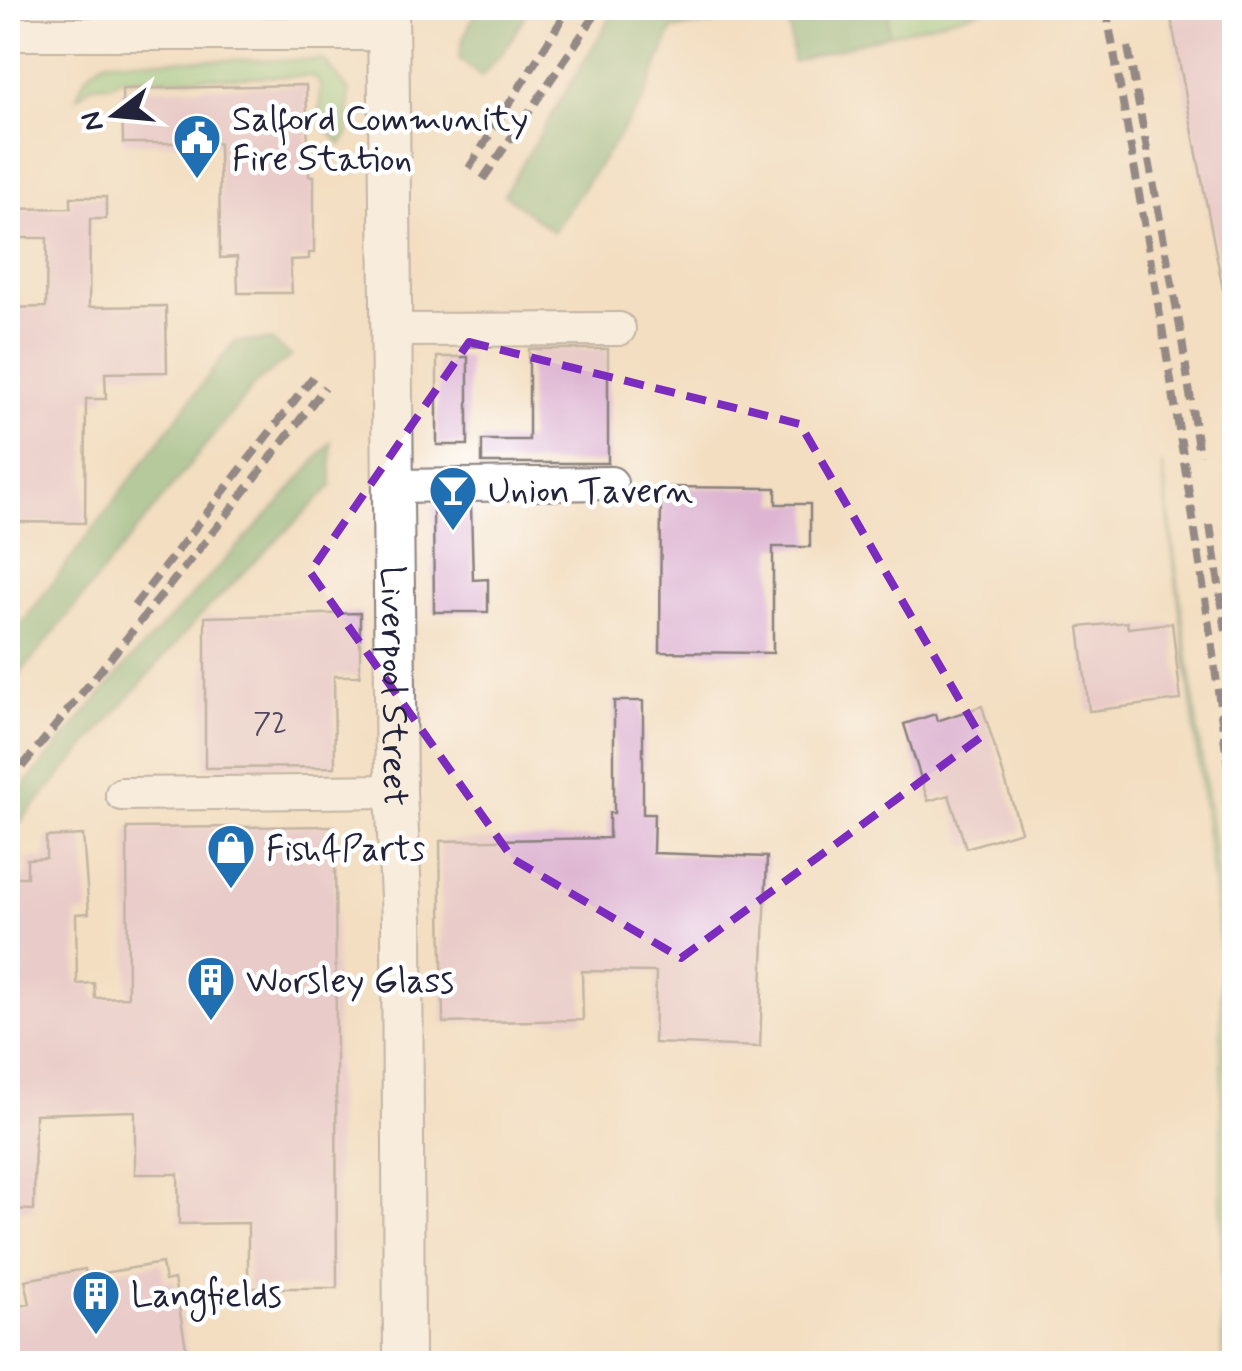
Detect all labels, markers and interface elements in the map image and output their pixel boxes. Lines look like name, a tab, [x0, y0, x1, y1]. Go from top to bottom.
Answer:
north arrow	[65, 65, 165, 165]
place label: Salford Community Fire Station	[232, 97, 528, 183]
text: N	[73, 107, 114, 135]
public building icon: Salford Community Fire Station	[171, 112, 223, 180]
bar icon: Union Tavern	[427, 464, 479, 532]
place label: Union Tavern	[488, 469, 693, 515]
street label: Liverpool Street	[369, 566, 418, 807]
house number: 72	[253, 704, 287, 743]
shop icon: Fish4Parts	[205, 822, 257, 890]
place label: Fish4Parts	[266, 827, 425, 873]
building icon: Worsley Glass	[185, 954, 237, 1022]
place label: Worsley Glass	[246, 959, 454, 1005]
building icon: Langfields	[70, 1268, 122, 1336]
place label: Langfields	[131, 1273, 282, 1322]

